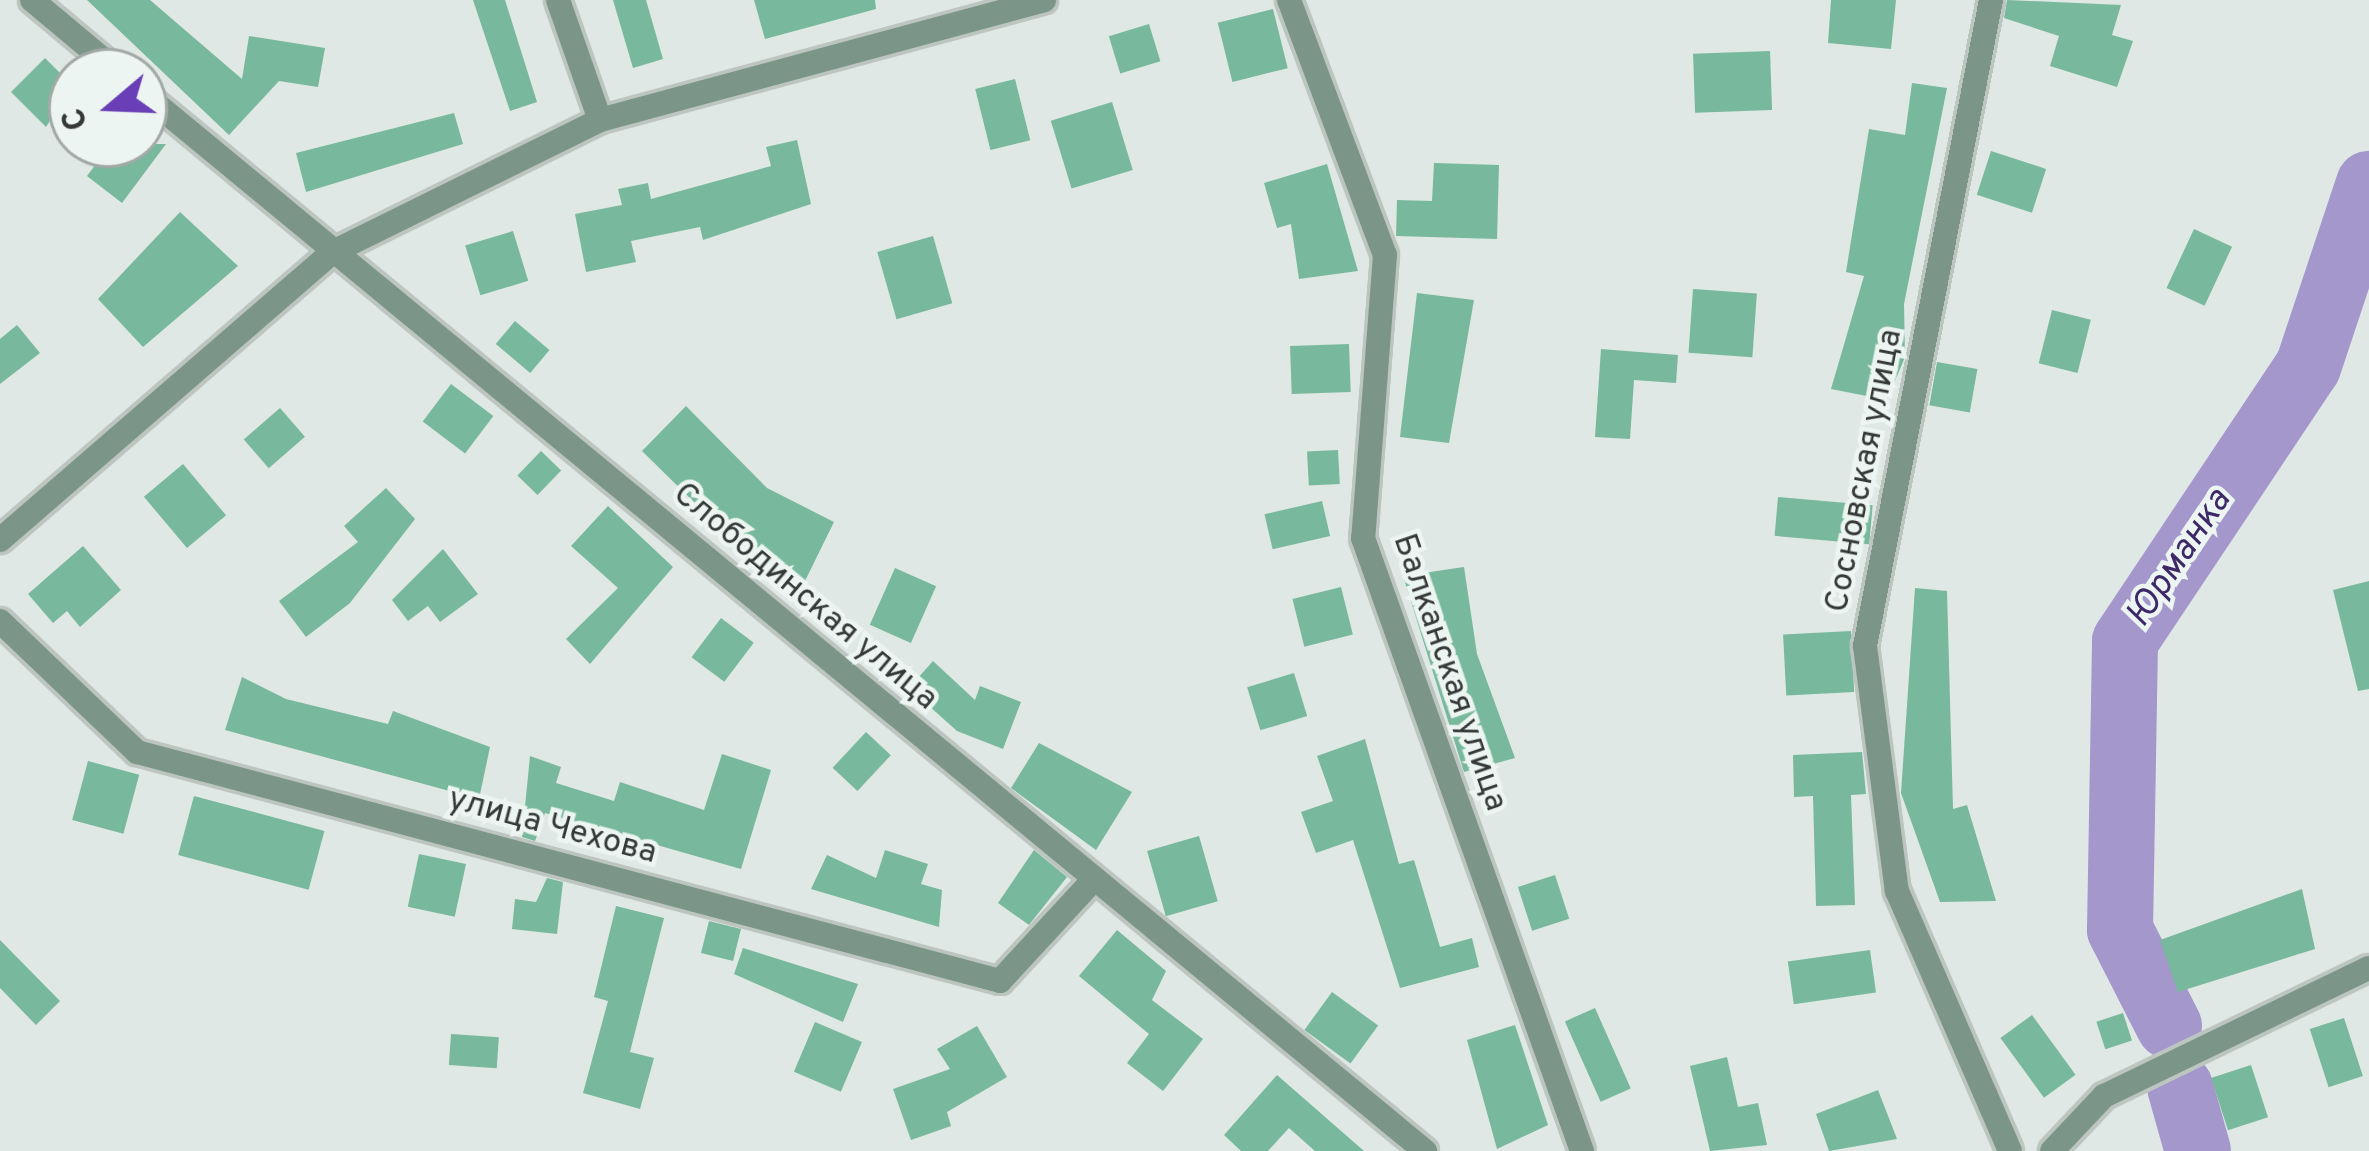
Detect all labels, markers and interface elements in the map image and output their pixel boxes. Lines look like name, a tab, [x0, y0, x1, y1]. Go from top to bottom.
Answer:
north arrow	[48, 48, 168, 168]
text: С	[54, 102, 100, 136]
street label: Сосновская улица	[1819, 326, 1913, 616]
street label: Слободинская улица	[664, 476, 944, 720]
water label: Юрманка	[2118, 482, 2242, 636]
street label: Балканская улица	[1382, 529, 1514, 817]
street label: улица Чехова	[443, 781, 661, 875]

